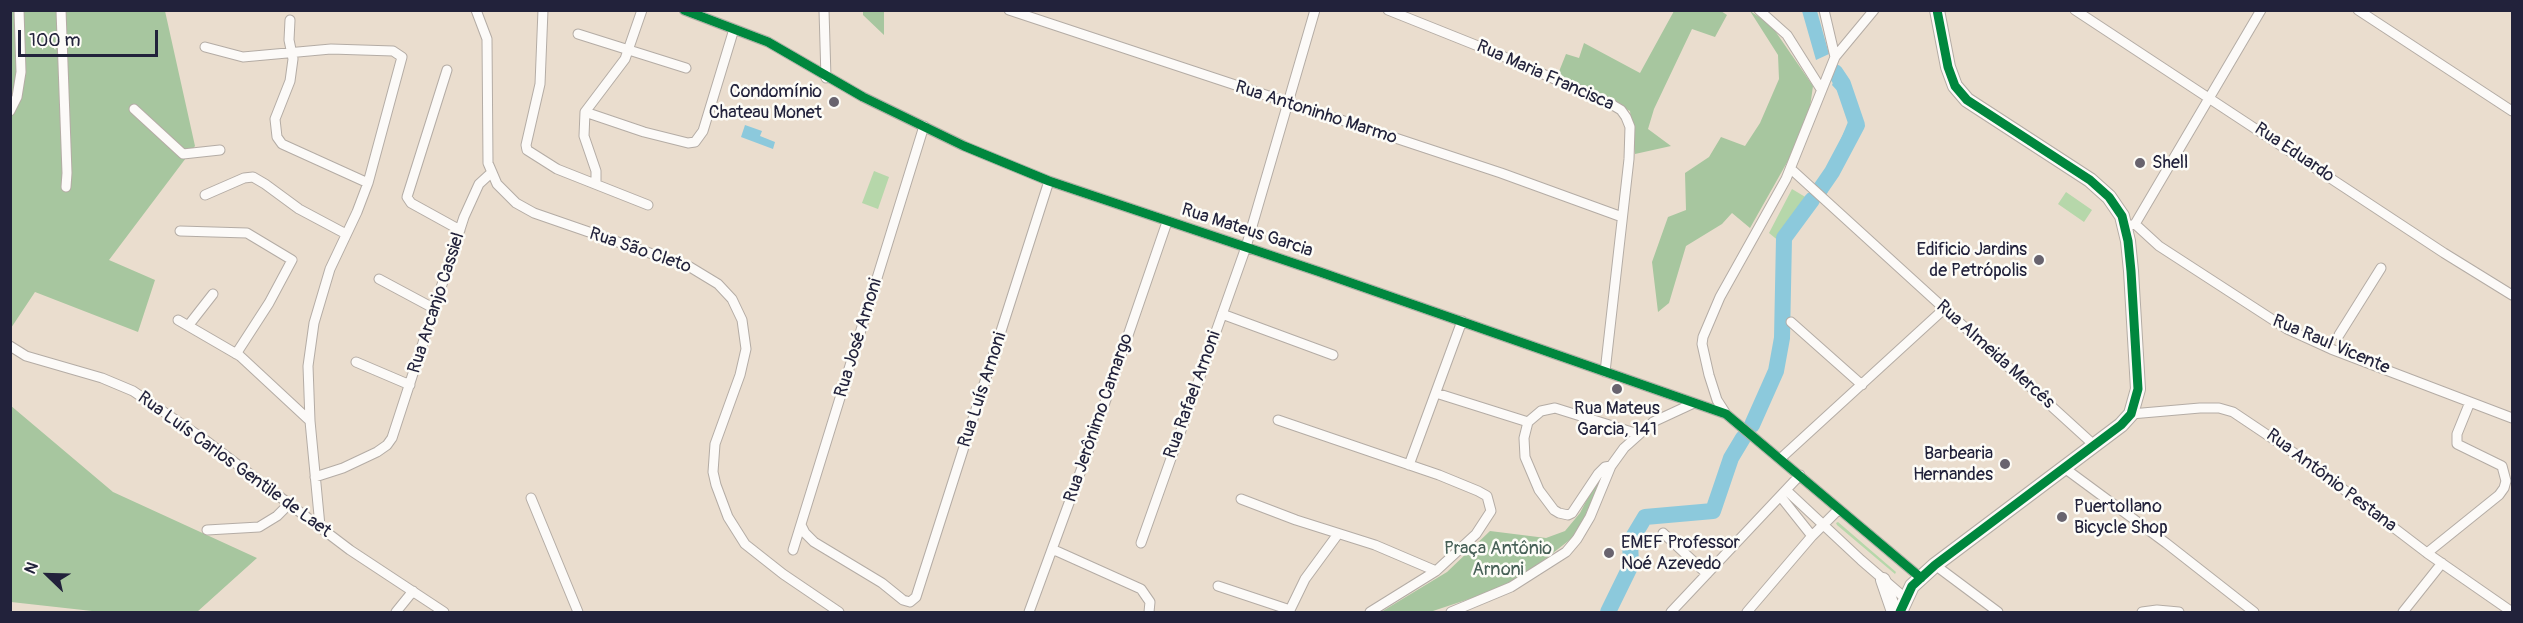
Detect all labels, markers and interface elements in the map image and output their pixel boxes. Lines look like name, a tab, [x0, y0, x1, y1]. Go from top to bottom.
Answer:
scale bar	[21, 18, 160, 56]
text: 100 m	[29, 29, 81, 52]
street label: Rua Maria Francisca	[1473, 36, 1617, 116]
street label: Rua Antoninho Marmo	[1232, 77, 1400, 149]
place label: Condomínio Chateau Monet	[709, 81, 822, 124]
marker: Condomínio Chateau Monet	[827, 95, 841, 109]
street label: Rua Eduardo	[2250, 118, 2338, 188]
place label: Shell	[2152, 152, 2188, 174]
marker: Shell	[2133, 156, 2147, 170]
street label: Rua Mateus Garcia	[1178, 200, 1316, 262]
street label: Rua São Cleto	[586, 223, 694, 279]
street label: Rua Arcanjo Cassiel	[404, 230, 470, 376]
place label: Edificio Jardins de Petrópolis	[1916, 239, 2027, 282]
marker: Edificio Jardins de Petrópolis	[2032, 253, 2046, 267]
street label: Rua José Arnoni	[831, 276, 887, 400]
street label: Rua Almeida Mercês	[1931, 296, 2059, 414]
street label: Rua Raul Vicente	[2269, 311, 2393, 379]
street label: Rua Rafael Arnoni	[1160, 328, 1226, 462]
street label: Rua Luís Arnoni	[954, 330, 1012, 450]
street label: Rua Jerônimo Camargo	[1060, 331, 1138, 505]
marker: Rua Mateus Garcia, 141	[1610, 382, 1624, 396]
street label: Rua Luís Carlos Gentile de Laet	[133, 387, 335, 543]
place label: Rua Mateus Garcia, 141	[1574, 398, 1660, 440]
street label: Rua Antônio Pestana	[2261, 425, 2401, 537]
place label: Barbearia Hernandes	[1913, 443, 1993, 486]
marker: Barbearia Hernandes	[1998, 457, 2012, 471]
place label: Puertollano Bicycle Shop	[2074, 496, 2168, 538]
marker: Puertollano Bicycle Shop	[2055, 510, 2069, 524]
place label: EMEF Professor Noé Azevedo	[1621, 532, 1740, 574]
park label: Praça Antônio Arnoni	[1444, 538, 1552, 580]
north arrow	[18, 545, 78, 605]
marker: EMEF Professor Noé Azevedo	[1602, 546, 1616, 560]
text: N	[20, 559, 43, 577]

